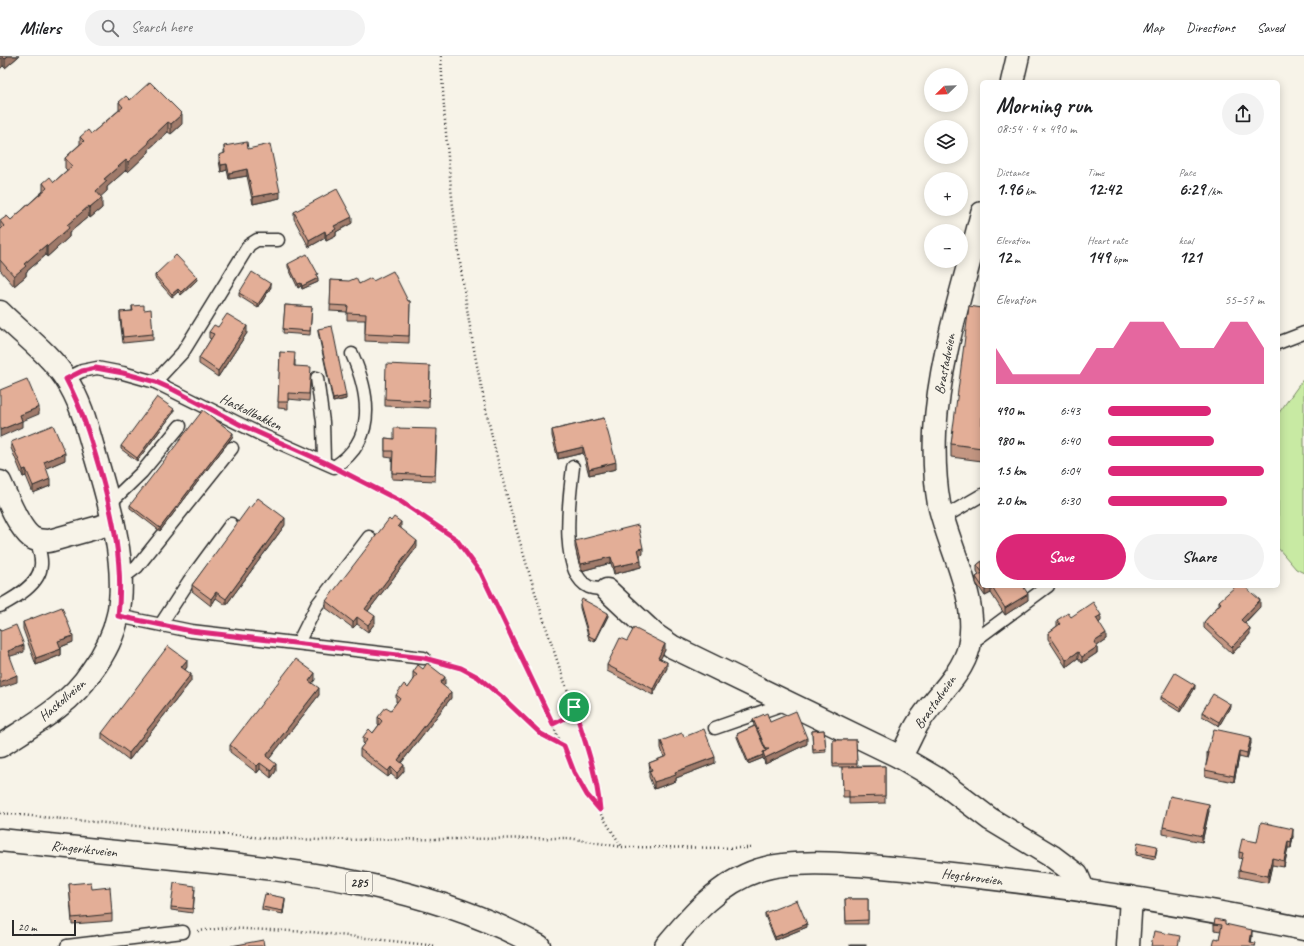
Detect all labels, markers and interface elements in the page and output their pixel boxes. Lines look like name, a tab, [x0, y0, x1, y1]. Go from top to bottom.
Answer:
search box	[85, 10, 365, 46]
text: Milers	[20, 16, 61, 40]
icon: search	[99, 17, 121, 39]
text: Search here	[131, 18, 192, 37]
text: Map	[1143, 19, 1164, 36]
text: Directions	[1186, 19, 1235, 36]
text: Saved	[1257, 19, 1284, 36]
north arrow	[924, 68, 968, 112]
map controls	[924, 68, 968, 268]
text: Morning run	[996, 92, 1092, 120]
button: share	[1222, 93, 1264, 135]
button: layers	[924, 120, 968, 164]
text: 08:54 · 4 × 490 m	[996, 121, 1077, 137]
text: Distance	[996, 165, 1029, 179]
text: Time	[1087, 165, 1104, 179]
text: Pace	[1179, 165, 1196, 179]
button: +	[924, 172, 968, 216]
text: 1.96	[996, 179, 1022, 200]
text: 12:42	[1087, 179, 1121, 200]
text: 6:29	[1179, 179, 1205, 200]
text: km	[1022, 184, 1036, 198]
text: /km	[1205, 184, 1222, 198]
button: −	[924, 224, 968, 268]
text: Elevation	[996, 233, 1030, 247]
text: Heart rate	[1087, 233, 1127, 247]
text: kcal	[1179, 233, 1193, 247]
text: 12	[996, 247, 1011, 268]
text: 149	[1087, 247, 1110, 268]
text: 121	[1179, 247, 1202, 268]
text: m	[1011, 252, 1020, 266]
text: bpm	[1110, 252, 1128, 266]
text: Elevation	[996, 292, 1036, 308]
text: 55–57 m	[1224, 292, 1264, 308]
street label: Brastadveien	[931, 331, 959, 396]
street label: Haskollbakken	[217, 390, 285, 435]
text: 490 m	[996, 403, 1024, 419]
text: 6:43	[1060, 403, 1080, 419]
text: 980 m	[996, 433, 1024, 449]
text: 6:40	[1060, 433, 1080, 449]
text: 1.5 km	[996, 463, 1026, 479]
text: 6:04	[1060, 463, 1080, 479]
text: 2.0 km	[996, 493, 1026, 509]
text: 6:30	[1060, 493, 1080, 509]
button: Save	[996, 534, 1126, 580]
button: Share	[1134, 534, 1264, 580]
street label: Brastadveien	[910, 671, 960, 732]
street label: Haskollveien	[35, 675, 89, 725]
pin	[557, 690, 591, 724]
icon: arrive	[563, 696, 585, 718]
street label: Ringeriksveien	[50, 837, 118, 861]
street label: Hegsbroveien	[941, 865, 1004, 889]
road number: 285	[346, 872, 372, 894]
scale bar	[12, 918, 76, 937]
text: 20 m	[18, 920, 37, 934]

